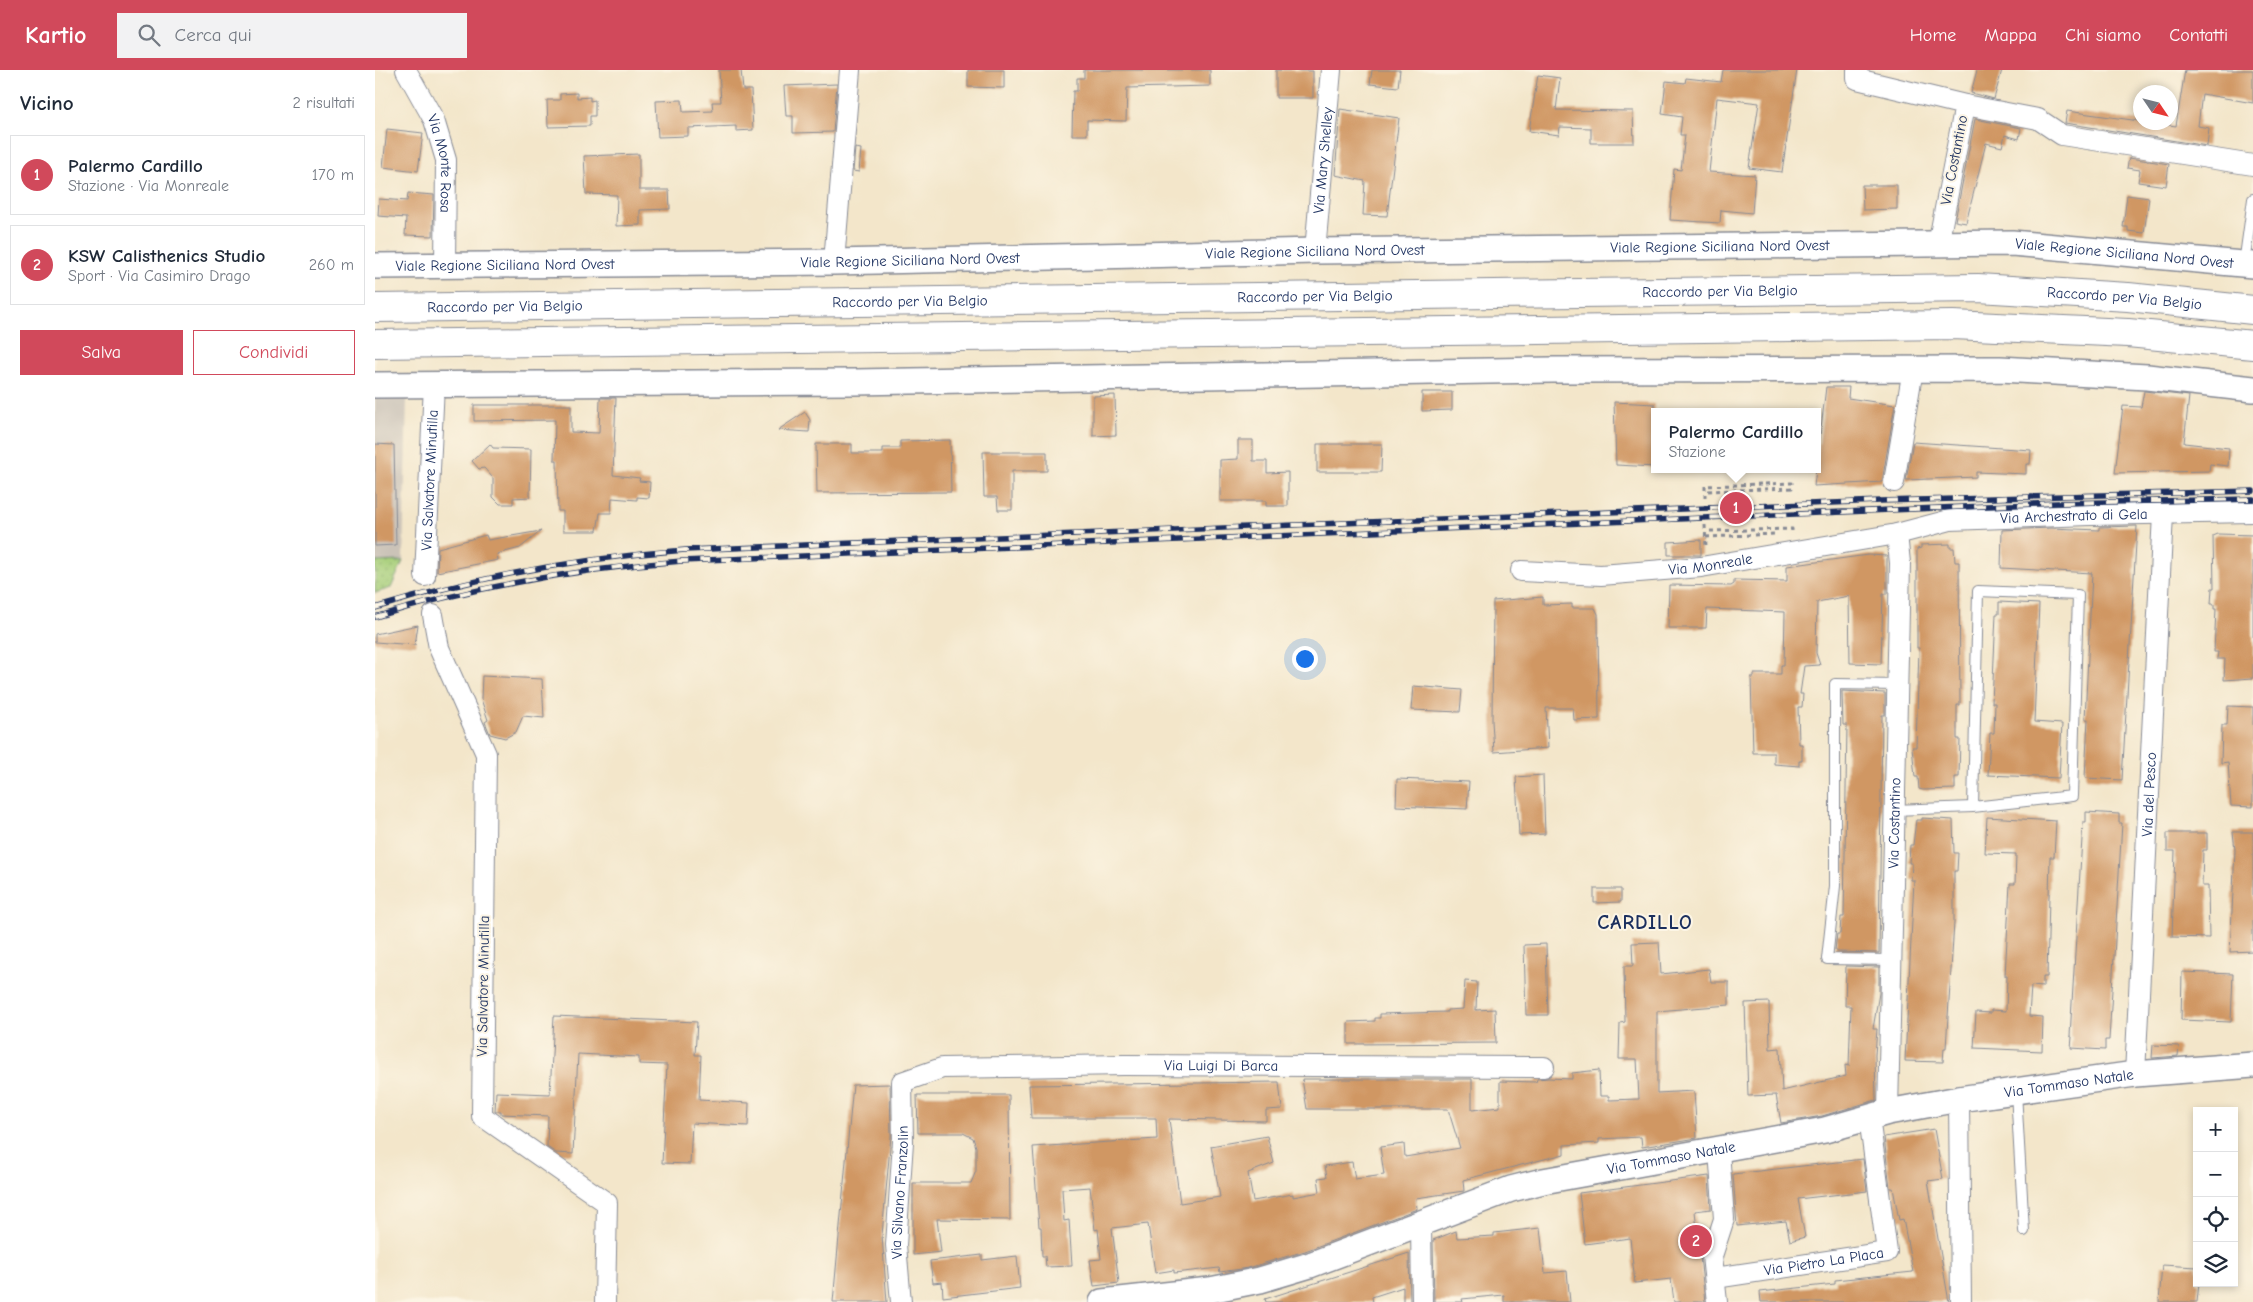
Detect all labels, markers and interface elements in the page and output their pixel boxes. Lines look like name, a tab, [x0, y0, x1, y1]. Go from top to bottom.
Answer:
search box	[117, 13, 467, 58]
text: Kartio	[25, 21, 87, 49]
icon: search	[135, 21, 163, 49]
text: Cerca qui	[175, 24, 252, 46]
text: Home	[1910, 25, 1956, 46]
text: Mappa	[1984, 25, 2037, 46]
text: Chi siamo	[2065, 25, 2141, 46]
text: Contatti	[2169, 25, 2228, 46]
north arrow	[2133, 85, 2178, 130]
text: Vicino	[20, 91, 74, 115]
text: 2 risultati	[292, 94, 355, 112]
street label: Via Mary Shelley	[1309, 106, 1337, 214]
street label: Via Monte Rosa	[424, 111, 455, 213]
street label: Via Costantino	[1936, 113, 1972, 207]
text: Palermo Cardillo	[68, 155, 203, 177]
text: 1	[34, 166, 40, 184]
text: 170 m	[312, 166, 354, 184]
text: Stazione · Via Monreale	[68, 177, 229, 195]
street label: Viale Regione Siciliana Nord Ovest	[2014, 234, 2235, 272]
street label: Viale Regione Siciliana Nord Ovest	[1610, 236, 1830, 257]
street label: Viale Regione Siciliana Nord Ovest	[1205, 241, 1425, 263]
text: KSW Calisthenics Studio	[68, 245, 265, 267]
street label: Viale Regione Siciliana Nord Ovest	[800, 249, 1020, 271]
street label: Viale Regione Siciliana Nord Ovest	[395, 255, 615, 275]
text: 2	[33, 256, 41, 274]
text: 260 m	[309, 256, 354, 274]
text: Sport · Via Casimiro Drago	[68, 267, 250, 285]
street label: Raccordo per Via Belgio	[1642, 281, 1798, 301]
street label: Raccordo per Via Belgio	[2046, 283, 2203, 314]
street label: Raccordo per Via Belgio	[1237, 286, 1393, 306]
street label: Raccordo per Via Belgio	[832, 291, 988, 311]
street label: Raccordo per Via Belgio	[427, 296, 583, 316]
button: Salva	[20, 330, 183, 375]
button: Condividi	[193, 330, 355, 375]
popup	[1651, 408, 1821, 473]
street label: Via Salvatore Minutilla	[417, 409, 442, 551]
text: Palermo Cardillo	[1669, 421, 1803, 443]
text: Stazione	[1669, 443, 1726, 461]
pin: 1	[1720, 489, 1752, 527]
street label: Via Archestrato di Gela	[2000, 505, 2148, 527]
street label: Via Monreale	[1668, 549, 1754, 579]
your location	[1292, 646, 1318, 672]
street label: Via del Pesco	[2138, 752, 2160, 837]
street label: Via Costantino	[1884, 777, 1904, 869]
district label: CARDILLO	[1597, 911, 1693, 934]
street label: Via Salvatore Minutilla	[473, 915, 493, 1057]
street label: Via Luigi Di Barca	[1164, 1056, 1278, 1075]
street label: Via Tommaso Natale	[2003, 1065, 2135, 1101]
map controls	[2193, 1107, 2238, 1287]
button: +	[2193, 1107, 2238, 1152]
street label: Via Silvano Franzolin	[887, 1125, 912, 1260]
street label: Via Tommaso Natale	[1605, 1137, 1737, 1178]
button: −	[2193, 1152, 2238, 1197]
button: locate	[2193, 1197, 2238, 1242]
pin: 2	[1680, 1222, 1712, 1260]
button: layers	[2193, 1242, 2238, 1287]
street label: Via Pietro La Placa	[1763, 1244, 1885, 1279]

